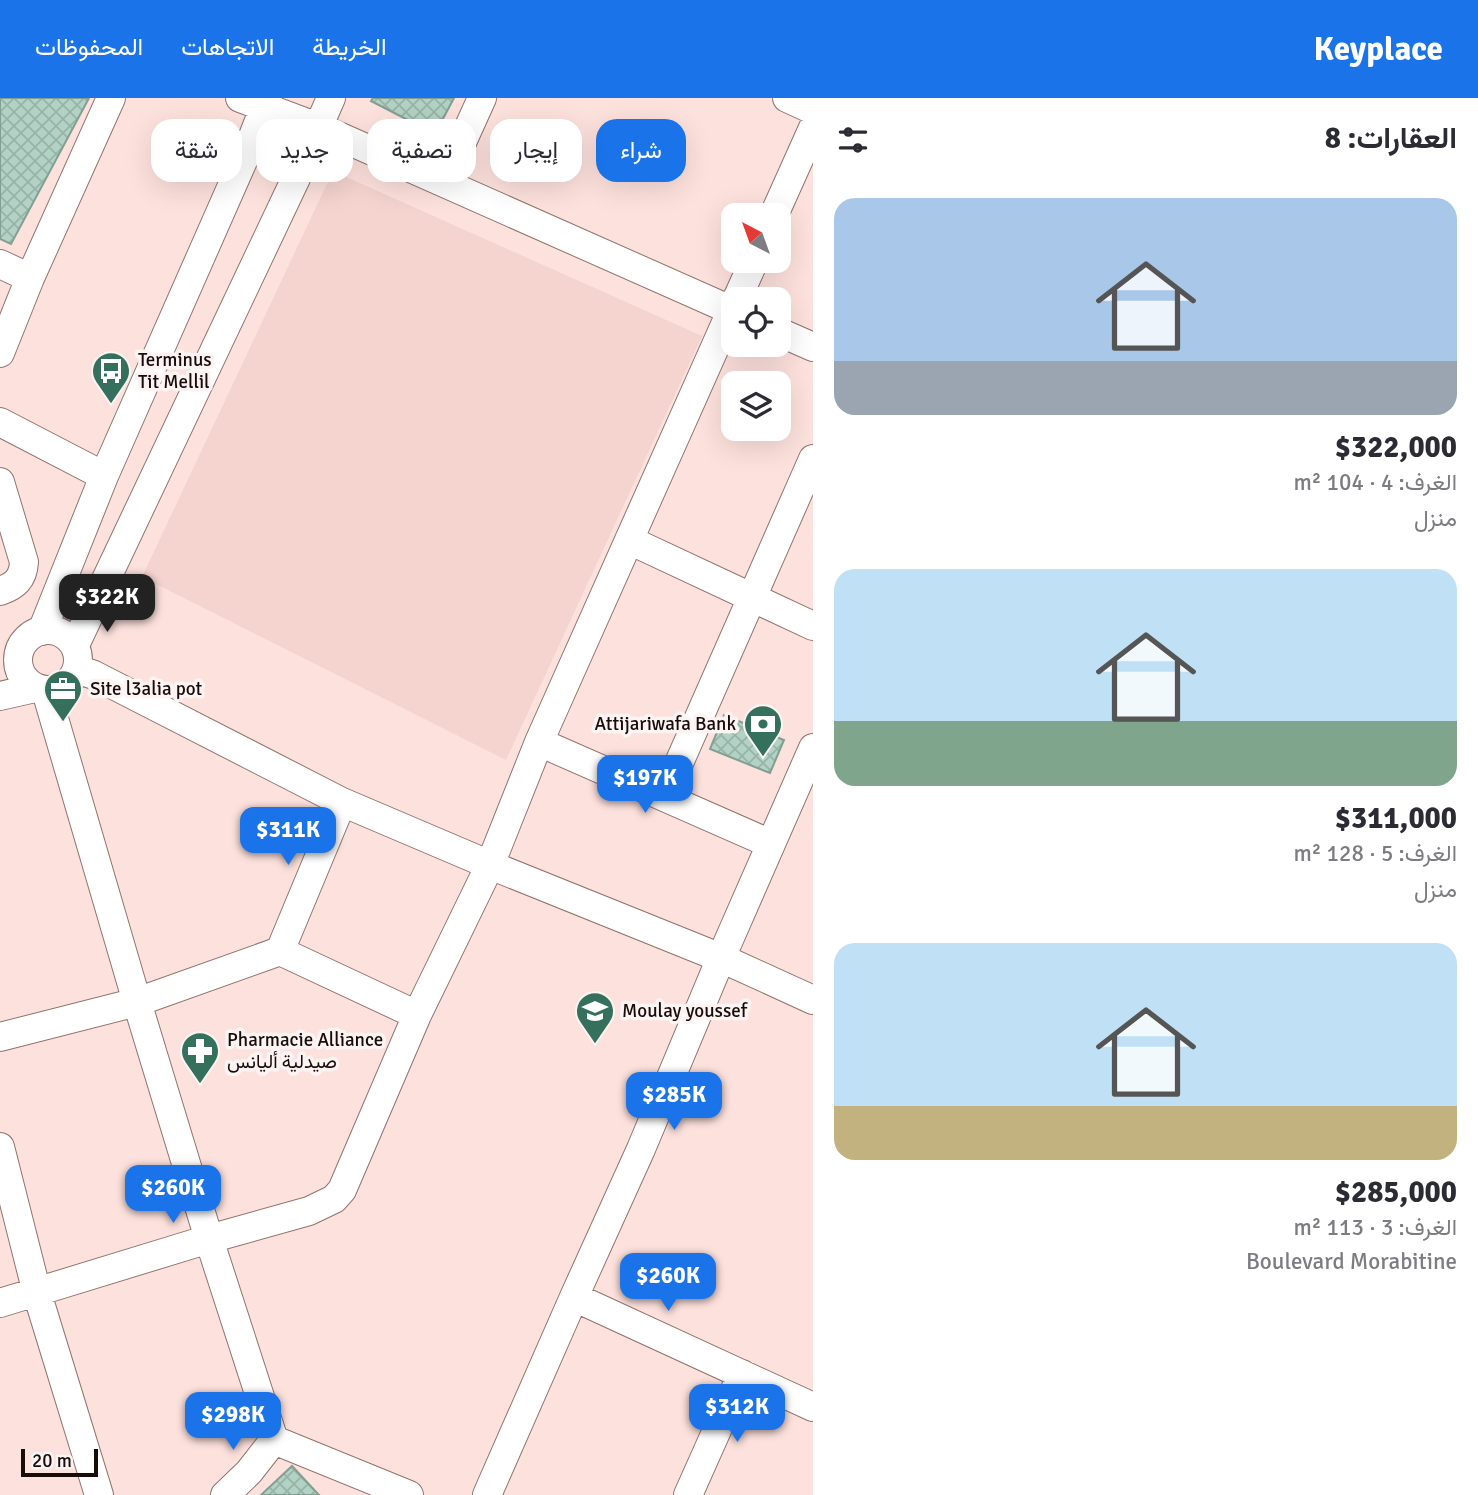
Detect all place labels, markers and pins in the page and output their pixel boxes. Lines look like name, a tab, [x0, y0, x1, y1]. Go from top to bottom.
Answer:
place label: Terminus Tit Mellil	[138, 348, 212, 394]
bus stop icon: Terminus Tit Mellil	[90, 350, 132, 405]
pin: $322K	[58, 574, 156, 634]
office icon: Site l3alia pot	[42, 668, 84, 723]
place label: Site l3alia pot	[90, 677, 202, 701]
bank icon: Attijariwafa Bank	[742, 703, 784, 758]
place label: Attijariwafa Bank	[595, 712, 736, 736]
pin: $197K	[596, 756, 694, 815]
pin: $311K	[239, 808, 337, 867]
school or university icon: Moulay youssef	[574, 990, 616, 1045]
place label: Moulay youssef	[622, 999, 749, 1023]
place label: Pharmacie Alliance صيدلية أليانس	[227, 1028, 383, 1074]
pharmacy icon: Pharmacie Alliance صيدلية أليانس	[179, 1030, 221, 1085]
pin: $285K	[625, 1072, 723, 1132]
pin: $260K	[124, 1166, 222, 1225]
pin: $260K	[619, 1254, 717, 1313]
pin: $312K	[688, 1384, 786, 1444]
pin: $298K	[184, 1392, 282, 1452]

